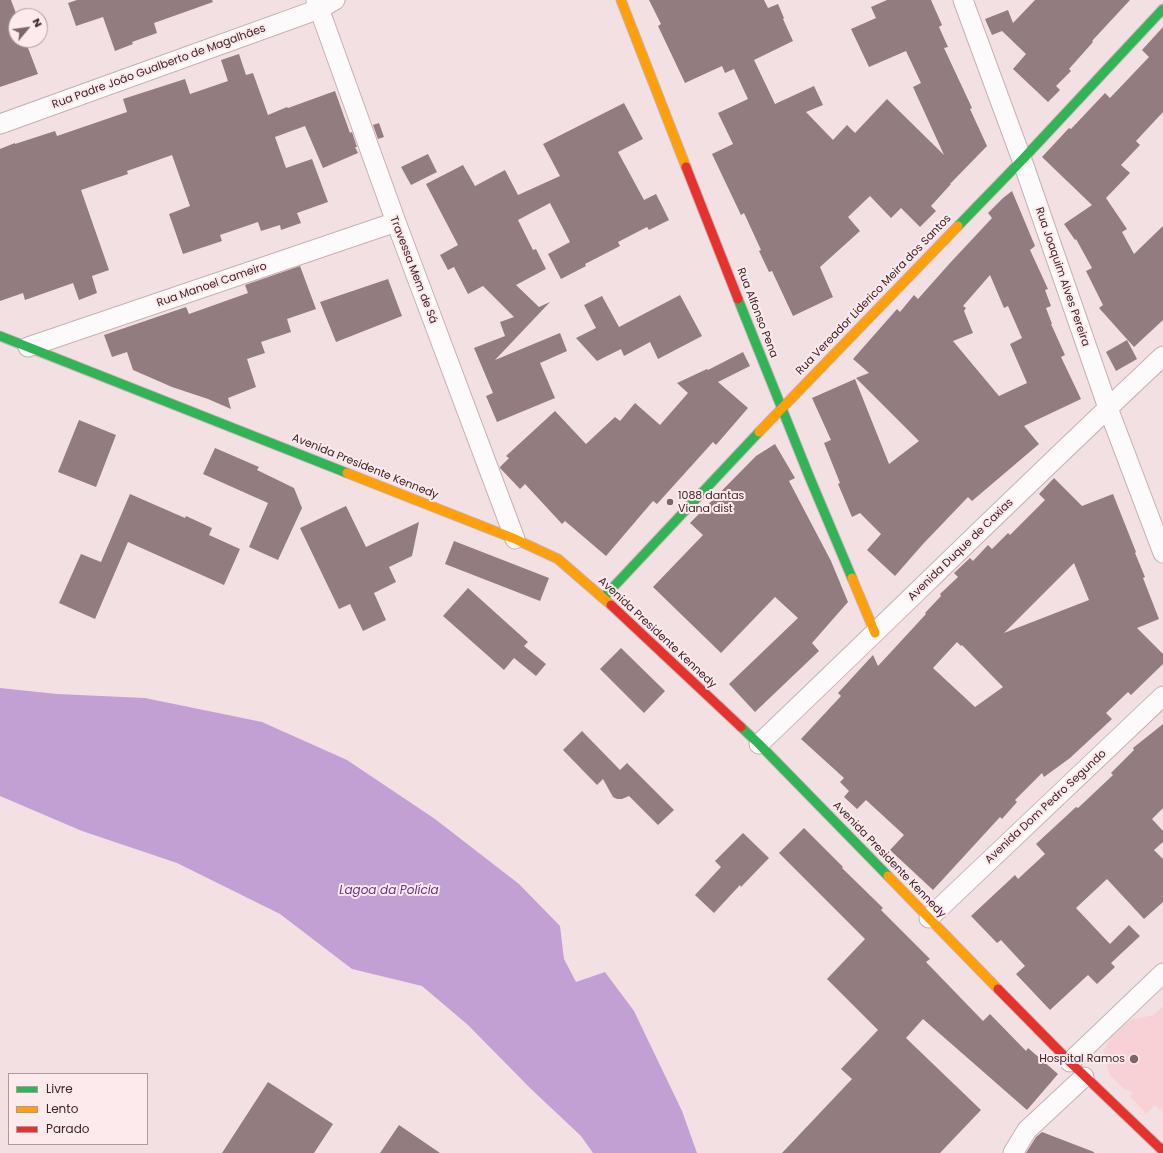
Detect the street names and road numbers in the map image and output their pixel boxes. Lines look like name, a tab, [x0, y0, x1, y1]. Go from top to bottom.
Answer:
street label: Rua Padre João Gualberto de Magalhães	[50, 22, 268, 112]
street label: Rua Joaquim Alves Pereira	[1032, 206, 1092, 348]
street label: Rua Vereador Liderico Meira dos Santos	[794, 212, 954, 378]
street label: Travessa Mem de Sá	[386, 214, 440, 326]
street label: Rua Manoel Cameiro	[155, 260, 269, 310]
street label: Rua Alfonso Pena	[734, 266, 780, 360]
street label: Avenida Presidente Kennedy	[290, 432, 440, 502]
street label: Avenida Duque de Caxias	[906, 496, 1016, 604]
street label: Avenida Presidente Kennedy	[595, 575, 719, 691]
street label: Avenida Dom Pedro Segundo	[983, 747, 1109, 867]
street label: Avenida Presidente Kennedy	[830, 799, 948, 921]

